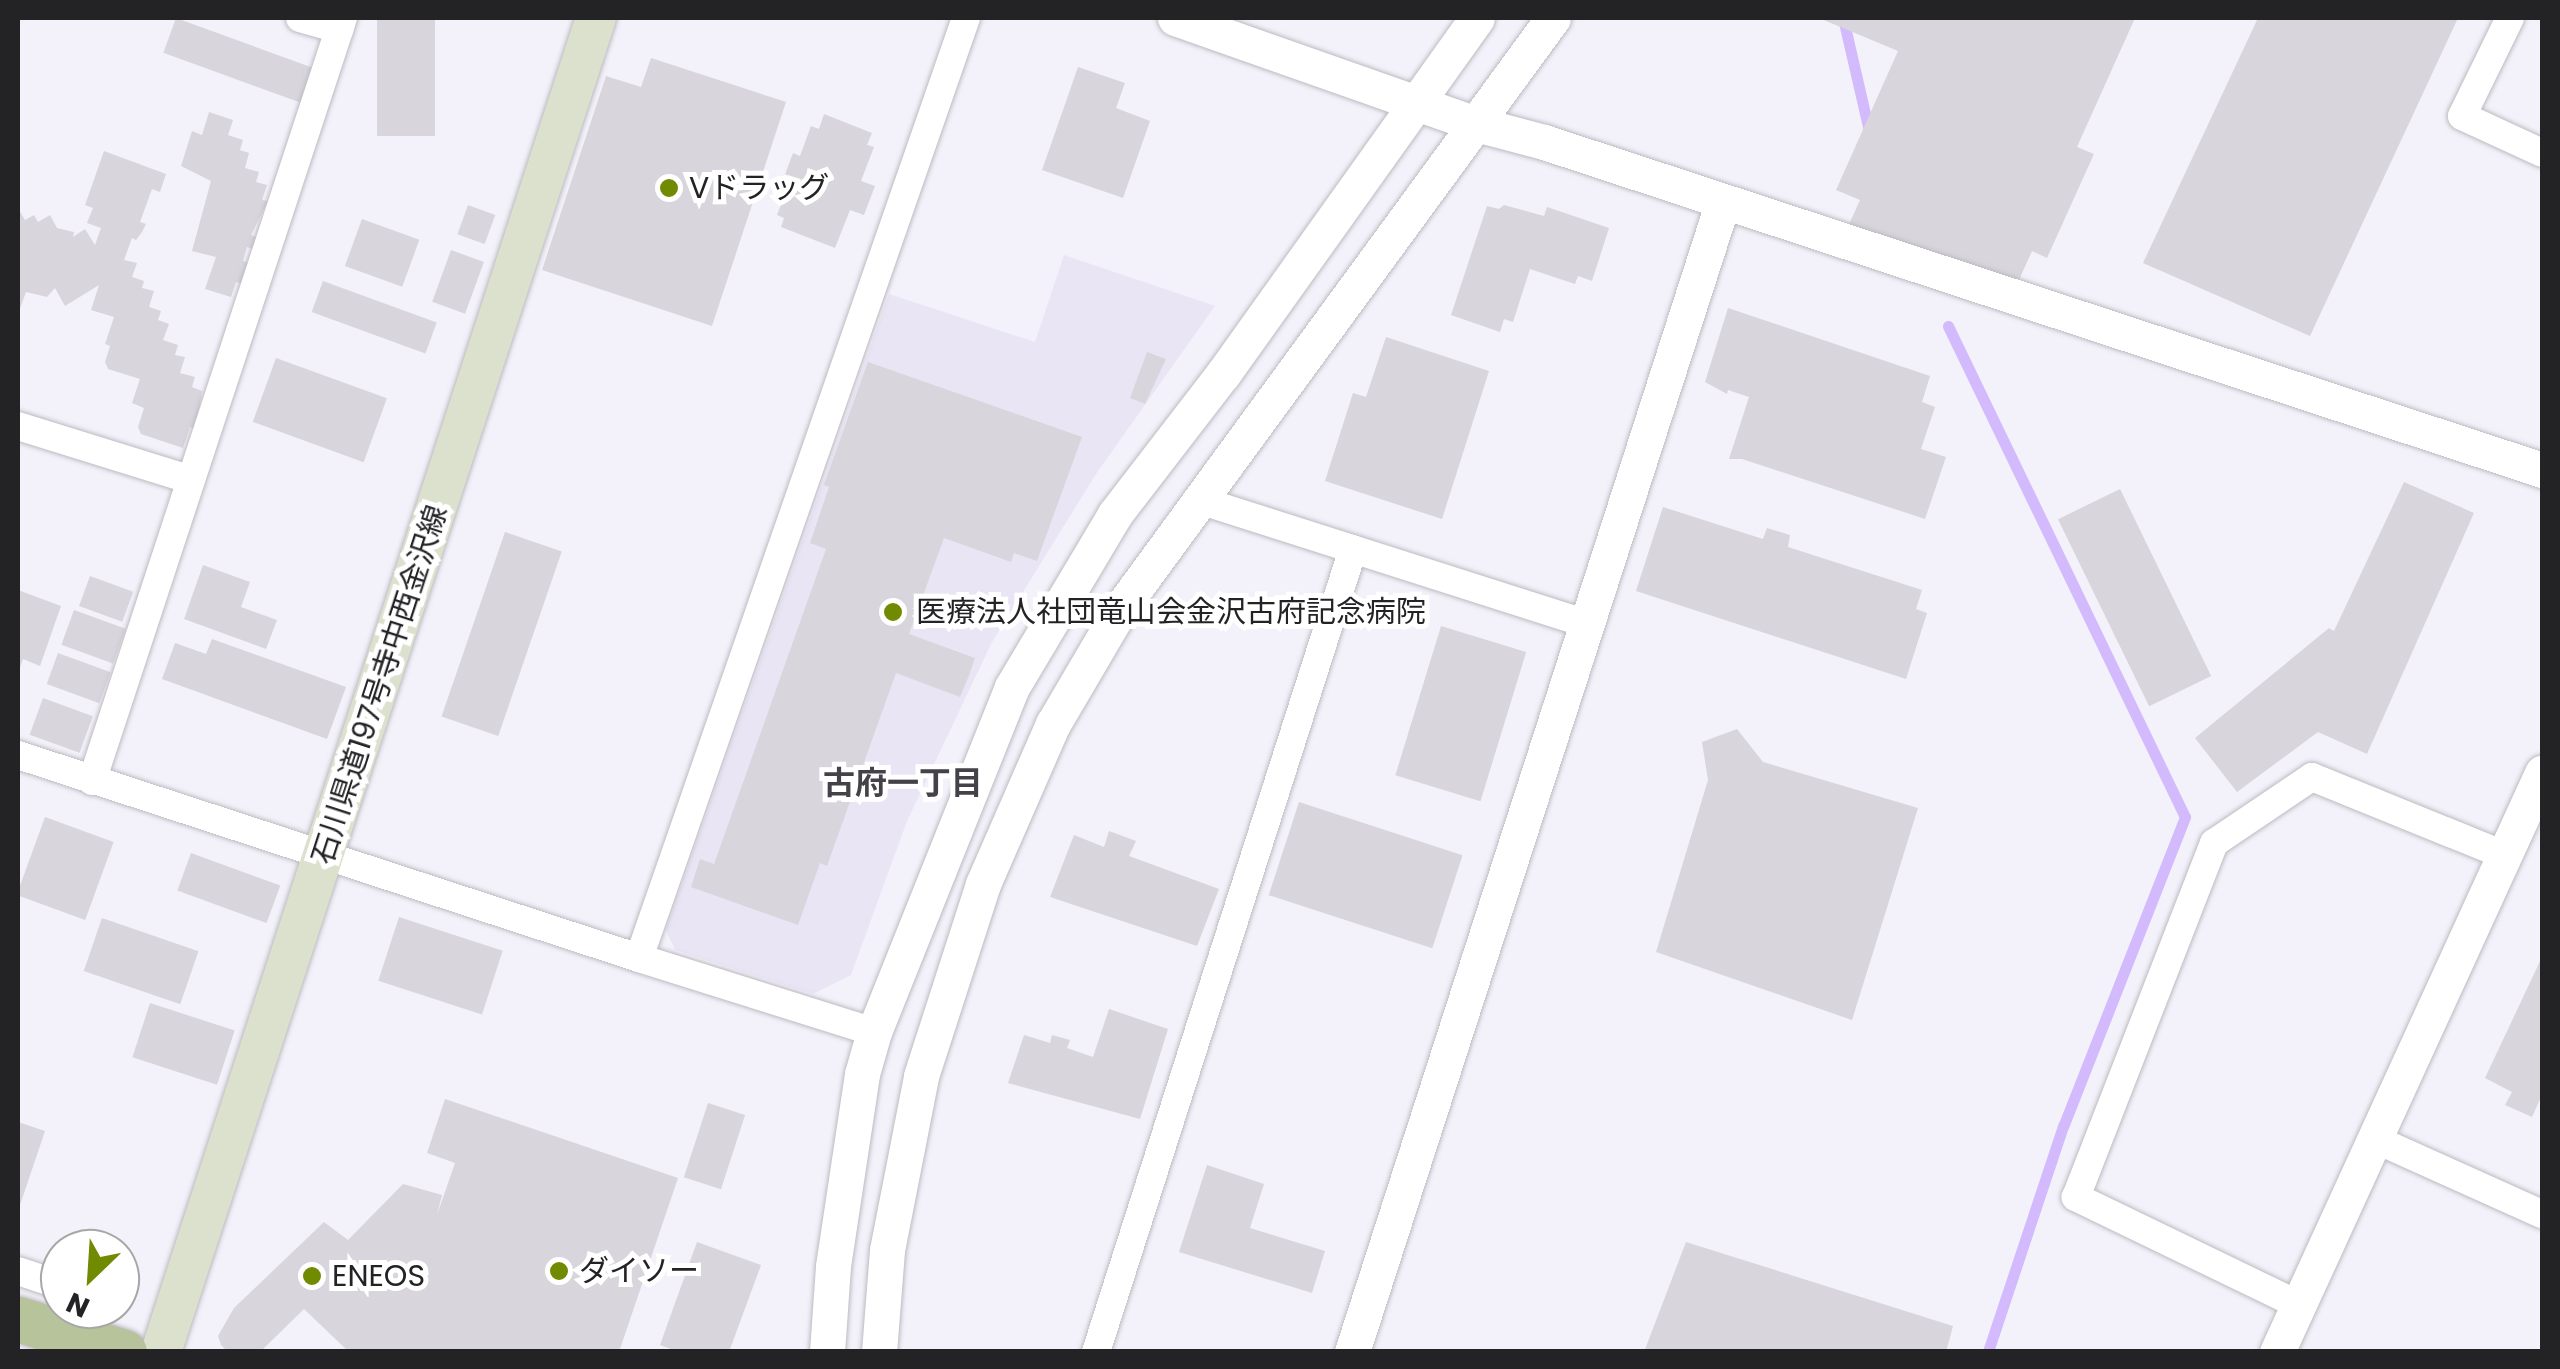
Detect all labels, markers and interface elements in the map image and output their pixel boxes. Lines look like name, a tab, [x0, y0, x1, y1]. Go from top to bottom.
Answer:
place label: Vドラッグ	[689, 170, 829, 206]
marker: Vドラッグ	[658, 177, 680, 199]
street label: 石川県道197号寺中西金沢線	[305, 501, 455, 869]
place label: 医療法人社団竜山会金沢古府記念病院	[916, 594, 1426, 630]
marker: 医療法人社団竜山会金沢古府記念病院	[880, 599, 906, 625]
district label: 古府一丁目	[823, 764, 983, 802]
north arrow	[40, 1229, 140, 1329]
place label: ダイソー	[579, 1253, 699, 1289]
place label: ENEOS	[332, 1258, 425, 1294]
marker: ダイソー	[548, 1260, 570, 1282]
marker: ENEOS	[301, 1265, 323, 1287]
text: N	[60, 1283, 96, 1327]

